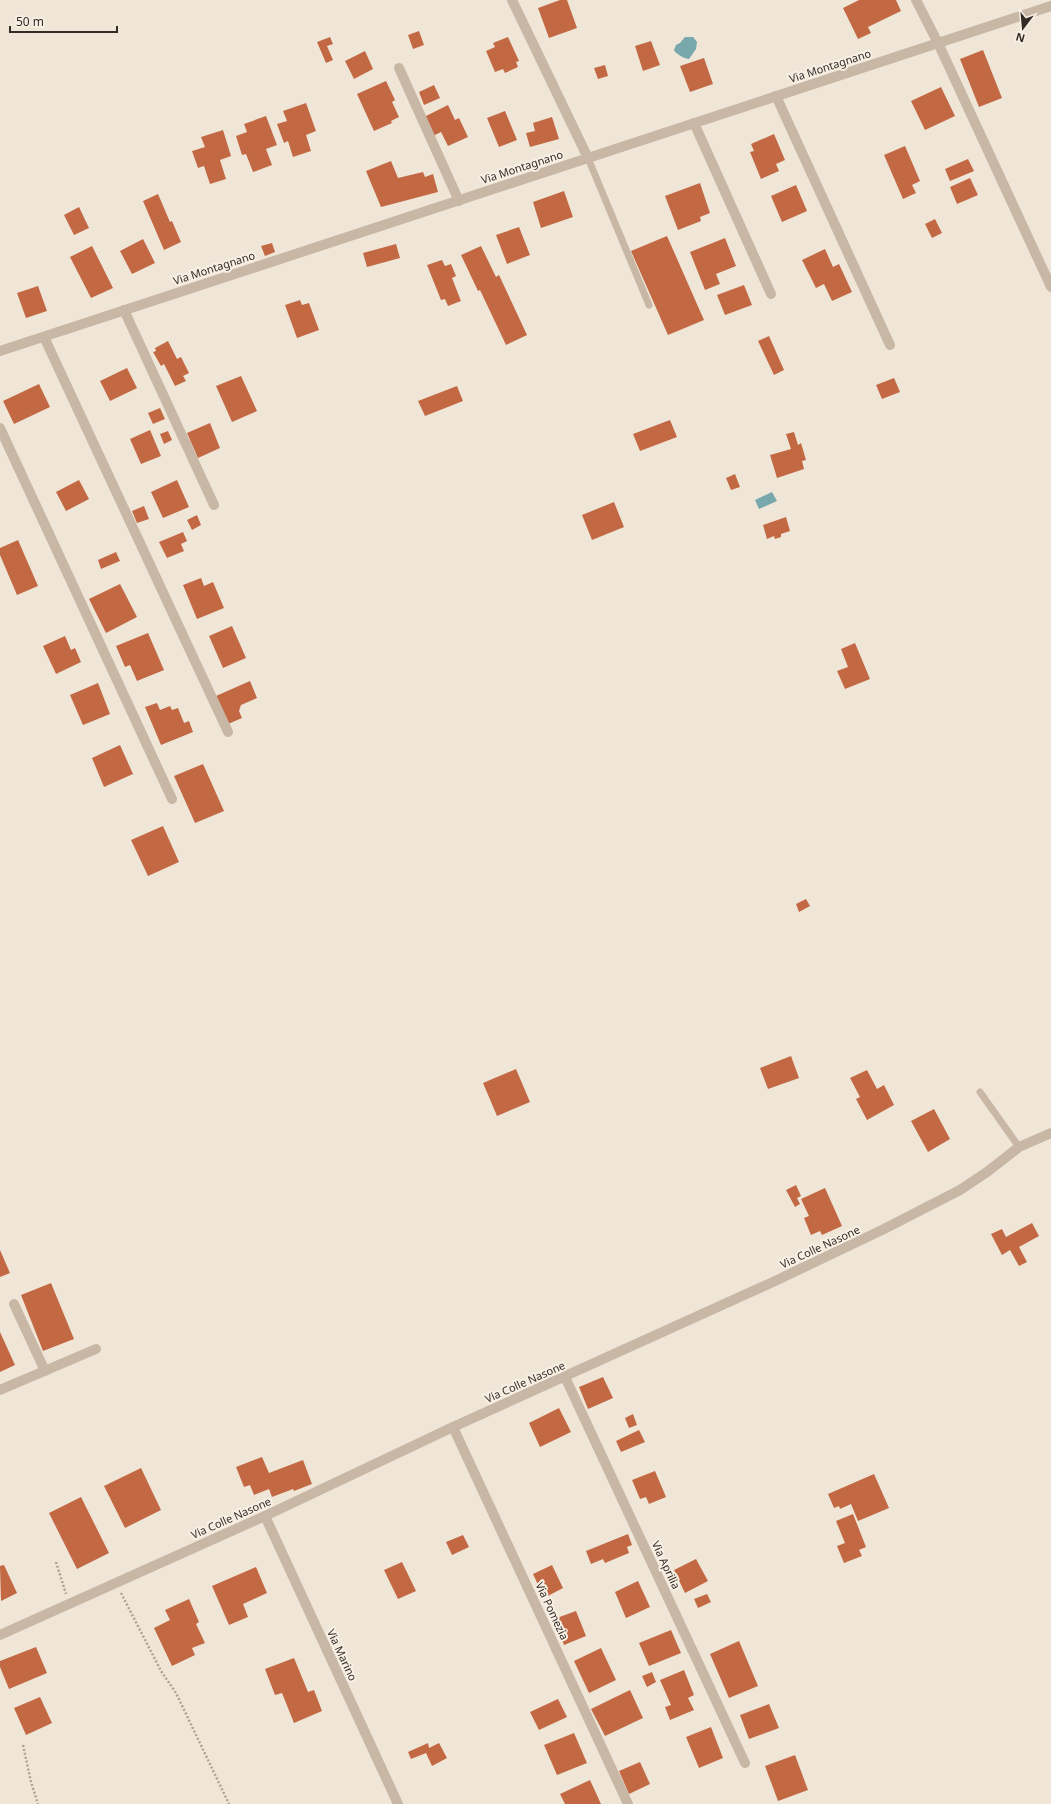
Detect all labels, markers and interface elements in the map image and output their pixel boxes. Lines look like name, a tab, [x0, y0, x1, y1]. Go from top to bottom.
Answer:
scale bar	[10, 8, 117, 34]
north arrow	[1003, 8, 1043, 48]
text: 50 m	[16, 13, 44, 30]
text: N	[1014, 30, 1026, 47]
street label: Via Montagnano	[787, 45, 873, 86]
street label: Via Montagnano	[479, 146, 565, 187]
street label: Via Montagnano	[171, 247, 257, 288]
street label: Via Colle Nasone	[778, 1222, 862, 1272]
street label: Via Colle Nasone	[482, 1357, 567, 1406]
street label: Via Colle Nasone	[188, 1493, 273, 1542]
street label: Via Aprilia	[649, 1538, 684, 1591]
street label: Via Pomezia	[532, 1579, 572, 1642]
street label: Via Marino	[324, 1626, 361, 1683]

